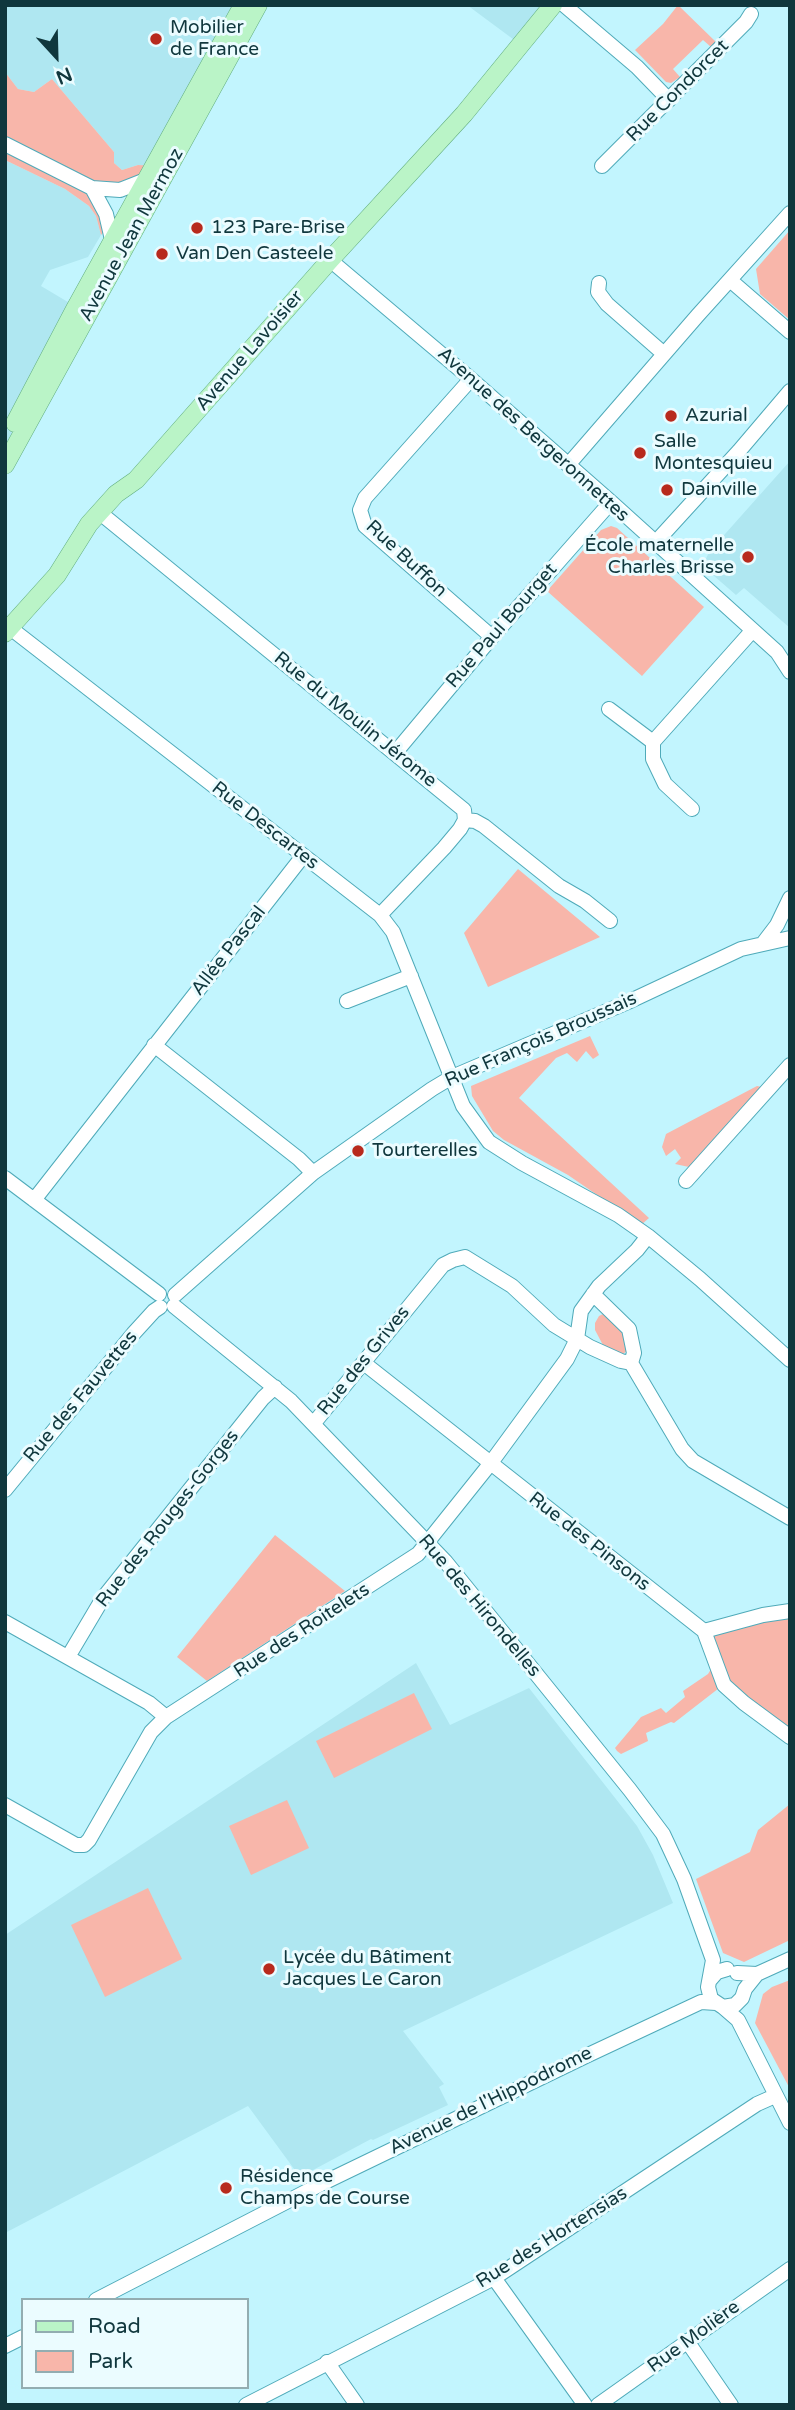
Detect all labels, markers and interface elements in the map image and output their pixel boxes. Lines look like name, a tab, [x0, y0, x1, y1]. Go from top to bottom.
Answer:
place label: Mobilier de France	[170, 17, 259, 61]
north arrow	[21, 21, 91, 91]
marker: Mobilier de France	[148, 31, 164, 47]
street label: Rue Condorcet	[622, 35, 734, 147]
text: N	[53, 62, 75, 89]
street label: Avenue Jean Mermoz	[75, 144, 189, 326]
place label: 123 Pare-Brise	[211, 217, 345, 239]
marker: 123 Pare-Brise	[189, 220, 205, 236]
place label: Van Den Casteele	[176, 243, 334, 265]
marker: Van Den Casteele	[154, 246, 170, 262]
street label: Avenue Lavoisier	[191, 286, 309, 416]
street label: Avenue des Bergeronnettes	[432, 343, 634, 527]
place label: Azurial	[685, 405, 748, 427]
marker: Azurial	[663, 408, 679, 424]
place label: Salle Montesquieu	[654, 431, 773, 475]
marker: Salle Montesquieu	[632, 445, 648, 461]
place label: Dainville	[681, 479, 757, 501]
marker: Dainville	[659, 482, 675, 498]
street label: Rue Buffon	[361, 516, 451, 602]
place label: École maternelle Charles Brisse	[585, 535, 734, 579]
marker: École maternelle Charles Brisse	[740, 549, 756, 565]
street label: Rue Paul Bourget	[442, 559, 562, 693]
street label: Rue du Moulin Jérome	[269, 647, 441, 793]
street label: Rue Descartes	[207, 777, 323, 875]
street label: Allée Pascal	[187, 902, 271, 1000]
street label: Rue François Broussais	[442, 987, 640, 1093]
place label: Tourterelles	[372, 1140, 478, 1162]
marker: Tourterelles	[350, 1143, 366, 1159]
street label: Rue des Grives	[313, 1302, 415, 1420]
street label: Rue des Fauvettes	[19, 1327, 143, 1467]
street label: Rue des Rouges-Gorges	[92, 1426, 244, 1612]
street label: Rue des Pinsons	[524, 1487, 654, 1597]
street label: Rue des Hirondelles	[413, 1530, 545, 1682]
street label: Rue des Roitelets	[230, 1579, 374, 1683]
place label: Lycée du Bâtiment Jacques Le Caron	[283, 1947, 451, 1991]
marker: Lycée du Bâtiment Jacques Le Caron	[261, 1961, 277, 1977]
street label: Avenue de l'Hippodrome	[386, 2042, 596, 2160]
place label: Résidence Champs de Course	[240, 2166, 410, 2210]
marker: Résidence Champs de Course	[218, 2180, 234, 2196]
street label: Rue des Hortensias	[472, 2182, 632, 2294]
street label: Rue Molière	[643, 2296, 745, 2378]
legend	[21, 2298, 248, 2389]
text: Road	[88, 2314, 141, 2339]
text: Park	[88, 2349, 133, 2374]

